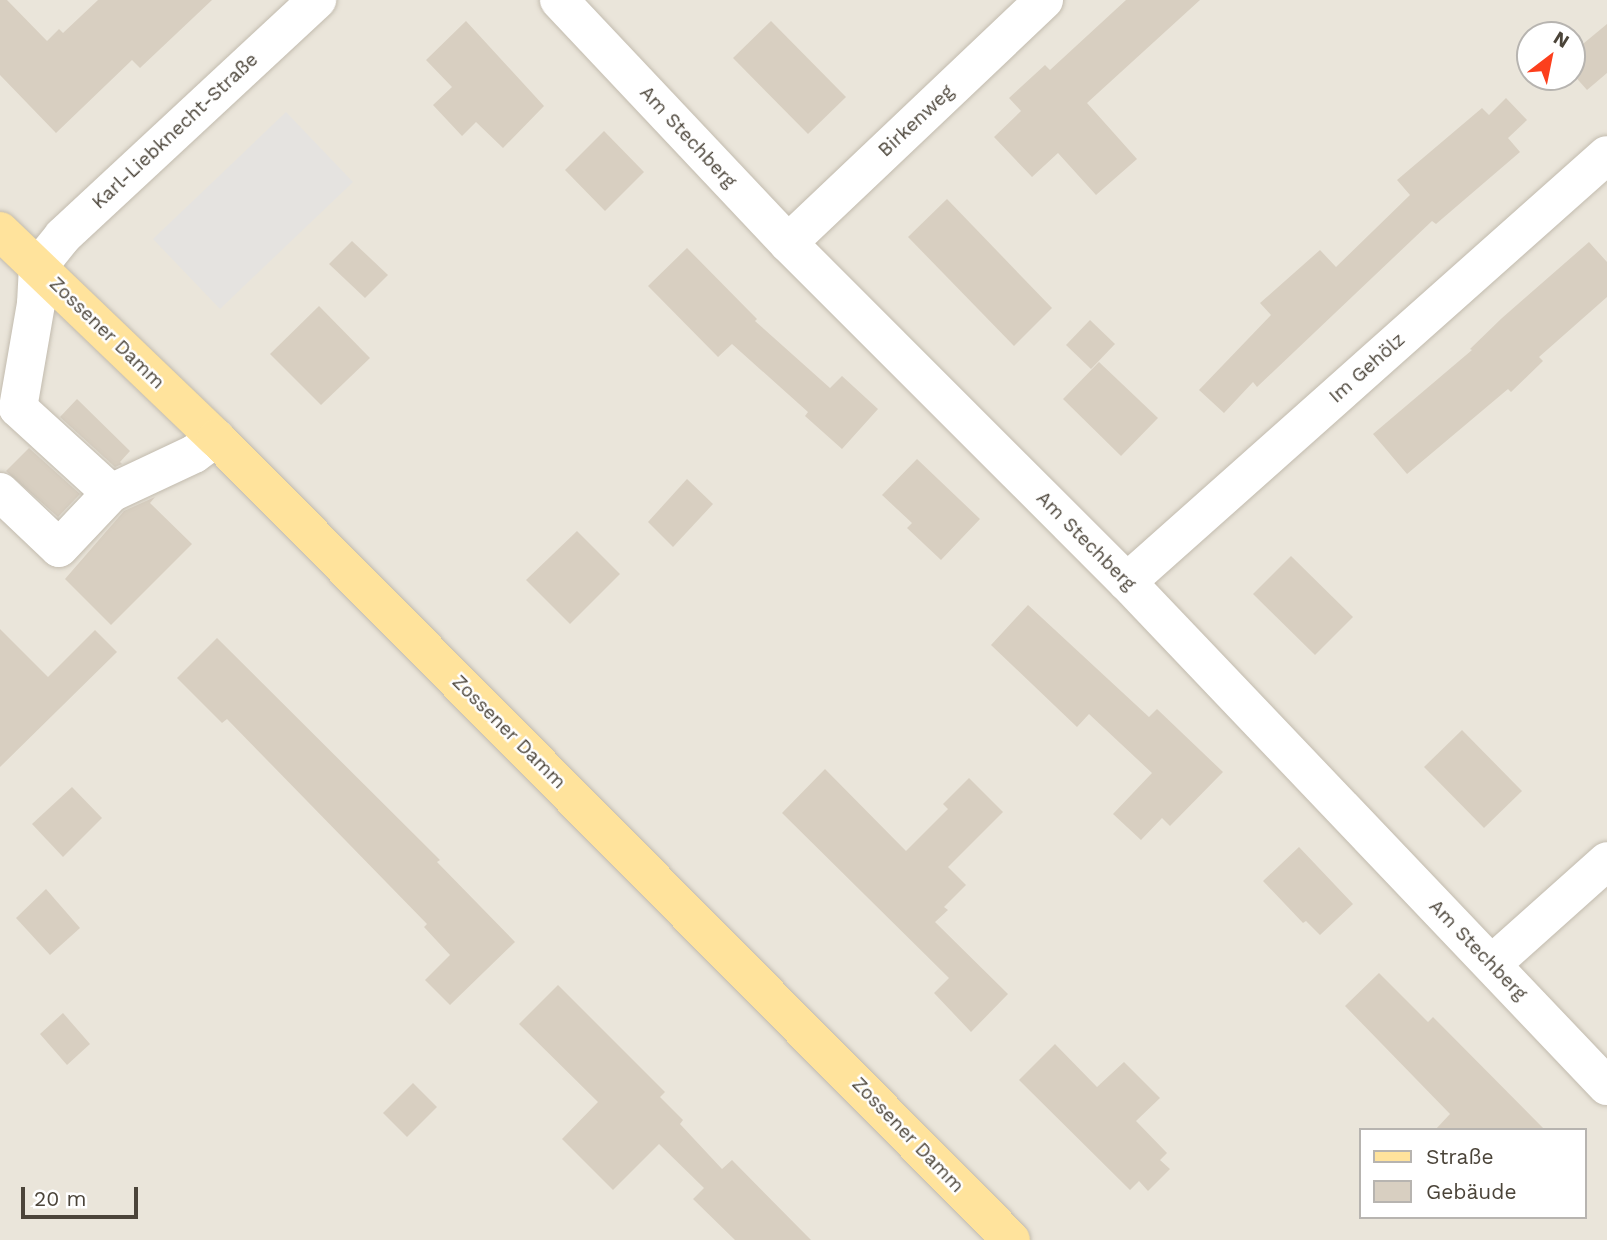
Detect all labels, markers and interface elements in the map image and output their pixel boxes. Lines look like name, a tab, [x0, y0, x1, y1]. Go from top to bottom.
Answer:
north arrow	[1516, 21, 1586, 91]
text: N	[1549, 26, 1573, 53]
street label: Karl-Liebknecht-Straße	[87, 48, 263, 214]
street label: Birkenweg	[874, 80, 958, 162]
street label: Am Stechberg	[635, 81, 741, 193]
street label: Zossener Damm	[45, 272, 169, 394]
street label: Im Gehölz	[1324, 328, 1410, 408]
street label: Am Stechberg	[1032, 487, 1140, 595]
street label: Zossener Damm	[447, 670, 571, 794]
street label: Am Stechberg	[1424, 895, 1532, 1005]
street label: Zossener Damm	[847, 1073, 969, 1197]
legend	[1358, 1128, 1586, 1219]
text: Straße	[1426, 1144, 1494, 1169]
scale bar	[24, 1174, 142, 1218]
text: Gebäude	[1426, 1179, 1517, 1204]
text: 20 m	[34, 1186, 86, 1211]

